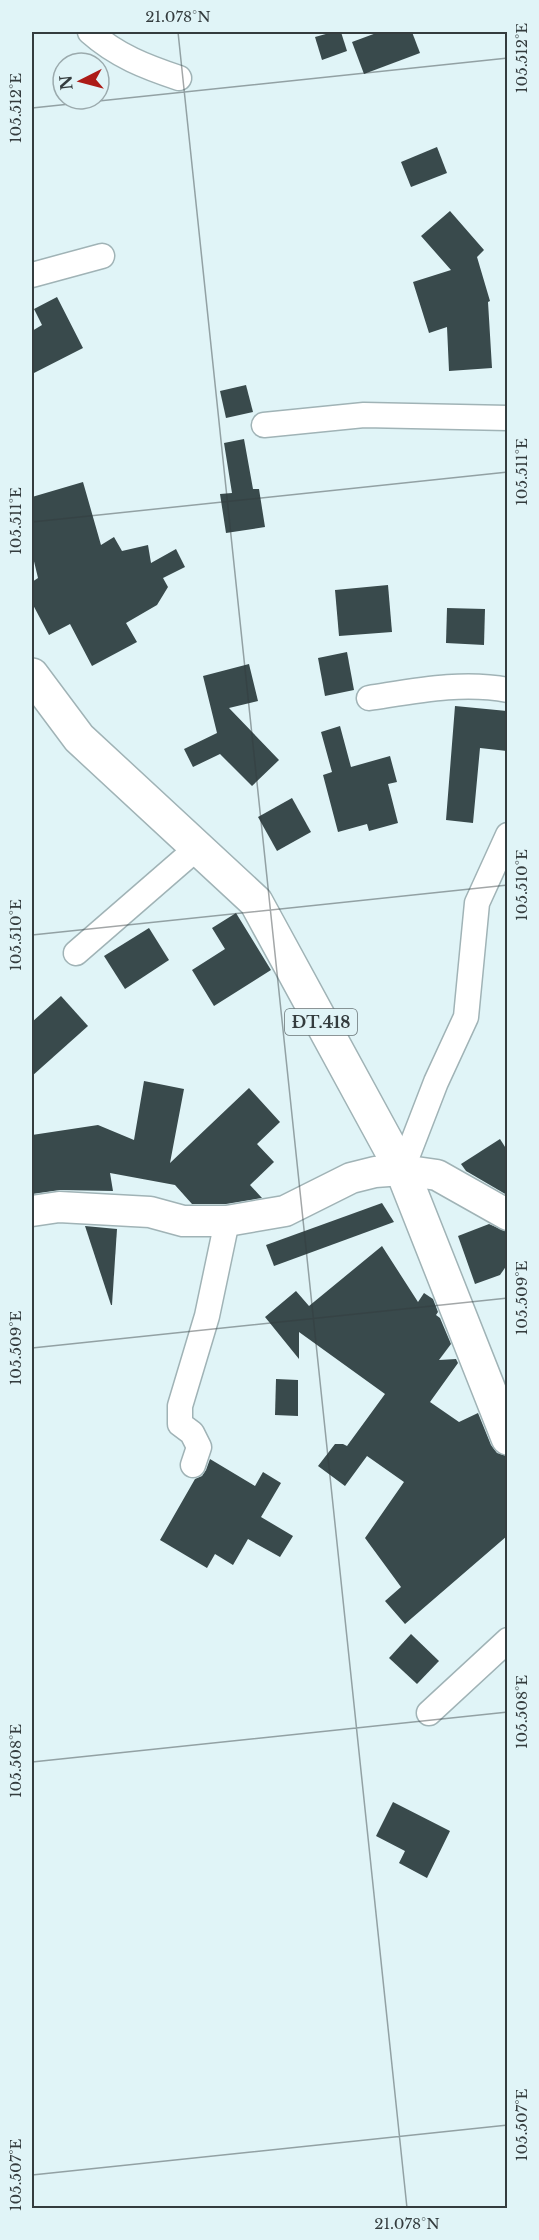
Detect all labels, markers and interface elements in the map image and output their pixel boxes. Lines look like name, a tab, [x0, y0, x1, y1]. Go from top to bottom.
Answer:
text: 21.078°N	[145, 7, 211, 26]
text: 105.512°E	[512, 23, 531, 93]
north arrow	[51, 51, 111, 111]
text: 105.512°E	[6, 73, 25, 143]
text: N	[55, 74, 77, 91]
text: 105.511°E	[512, 438, 531, 506]
text: 105.511°E	[6, 487, 25, 555]
text: 105.510°E	[512, 849, 531, 921]
text: 105.510°E	[6, 899, 25, 971]
road number: ĐT.418	[285, 1009, 357, 1035]
text: 105.509°E	[512, 1261, 531, 1335]
text: 105.509°E	[6, 1311, 25, 1385]
text: 105.508°E	[512, 1675, 531, 1749]
text: 105.508°E	[6, 1724, 25, 1798]
text: 105.507°E	[512, 2089, 531, 2161]
text: 105.507°E	[6, 2139, 25, 2211]
text: 21.078°N	[374, 2214, 440, 2233]

